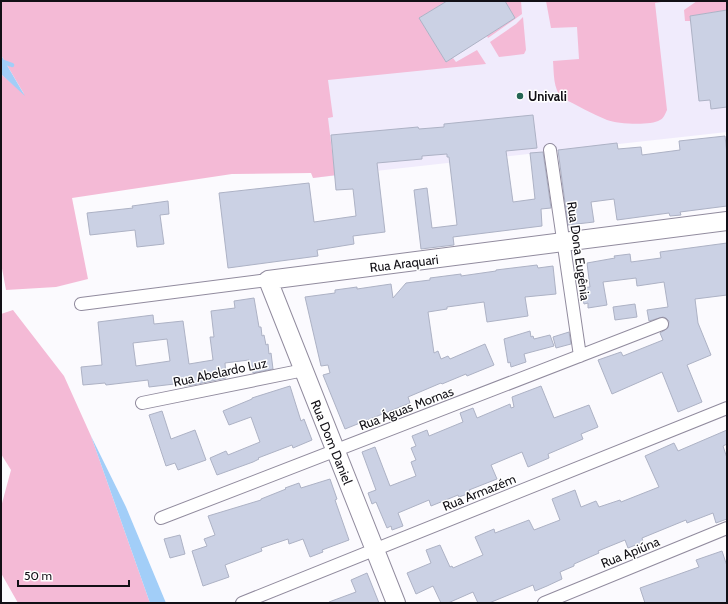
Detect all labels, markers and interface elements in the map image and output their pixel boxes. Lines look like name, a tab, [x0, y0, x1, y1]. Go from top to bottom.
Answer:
place label: Univali	[528, 88, 567, 104]
marker: Univali	[515, 91, 525, 101]
street label: Rua Dona Eugênia	[564, 200, 594, 302]
street label: Rua Araquari	[369, 251, 439, 275]
street label: Rua Abelardo Luz	[172, 354, 268, 390]
street label: Rua Águas Mornas	[356, 381, 456, 433]
street label: Rua Dom Daniel	[308, 397, 356, 487]
street label: Rua Armazém	[440, 470, 518, 514]
street label: Rua Apiúna	[598, 533, 662, 571]
scale bar	[18, 562, 129, 588]
text: 50 m	[24, 568, 52, 583]

